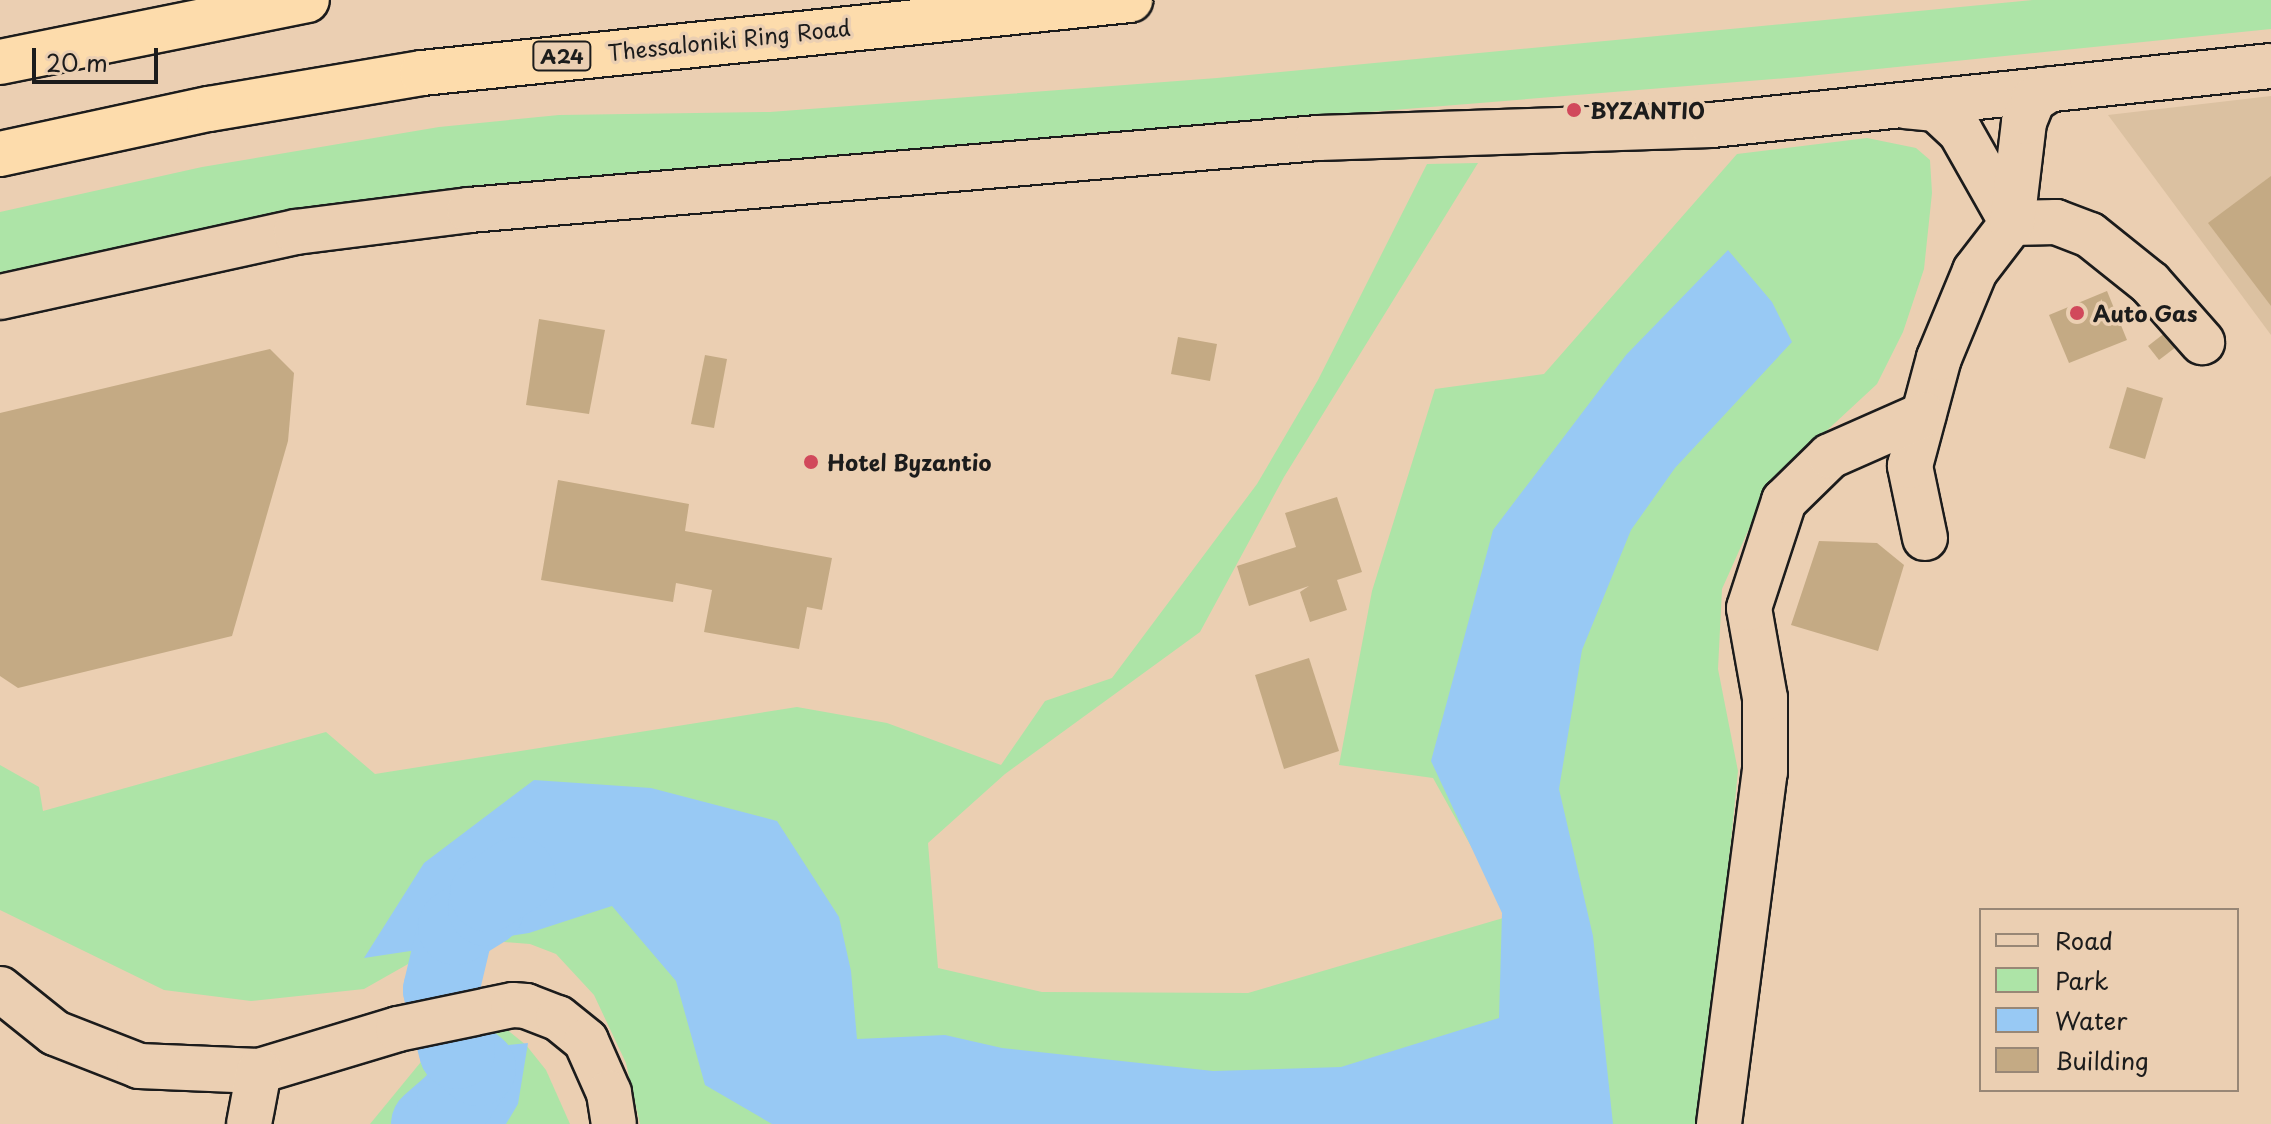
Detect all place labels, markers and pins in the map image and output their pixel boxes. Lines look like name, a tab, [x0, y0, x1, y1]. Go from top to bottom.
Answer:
place label: ΒΥΖΑΝΤΙΟ	[1590, 97, 1705, 123]
marker: ΒΥΖΑΝΤΙΟ	[1565, 101, 1583, 119]
place label: Auto Gas	[2093, 300, 2198, 326]
marker: Auto Gas	[2068, 304, 2086, 322]
place label: Hotel Byzantio	[827, 449, 992, 475]
marker: Hotel Byzantio	[802, 453, 820, 471]

